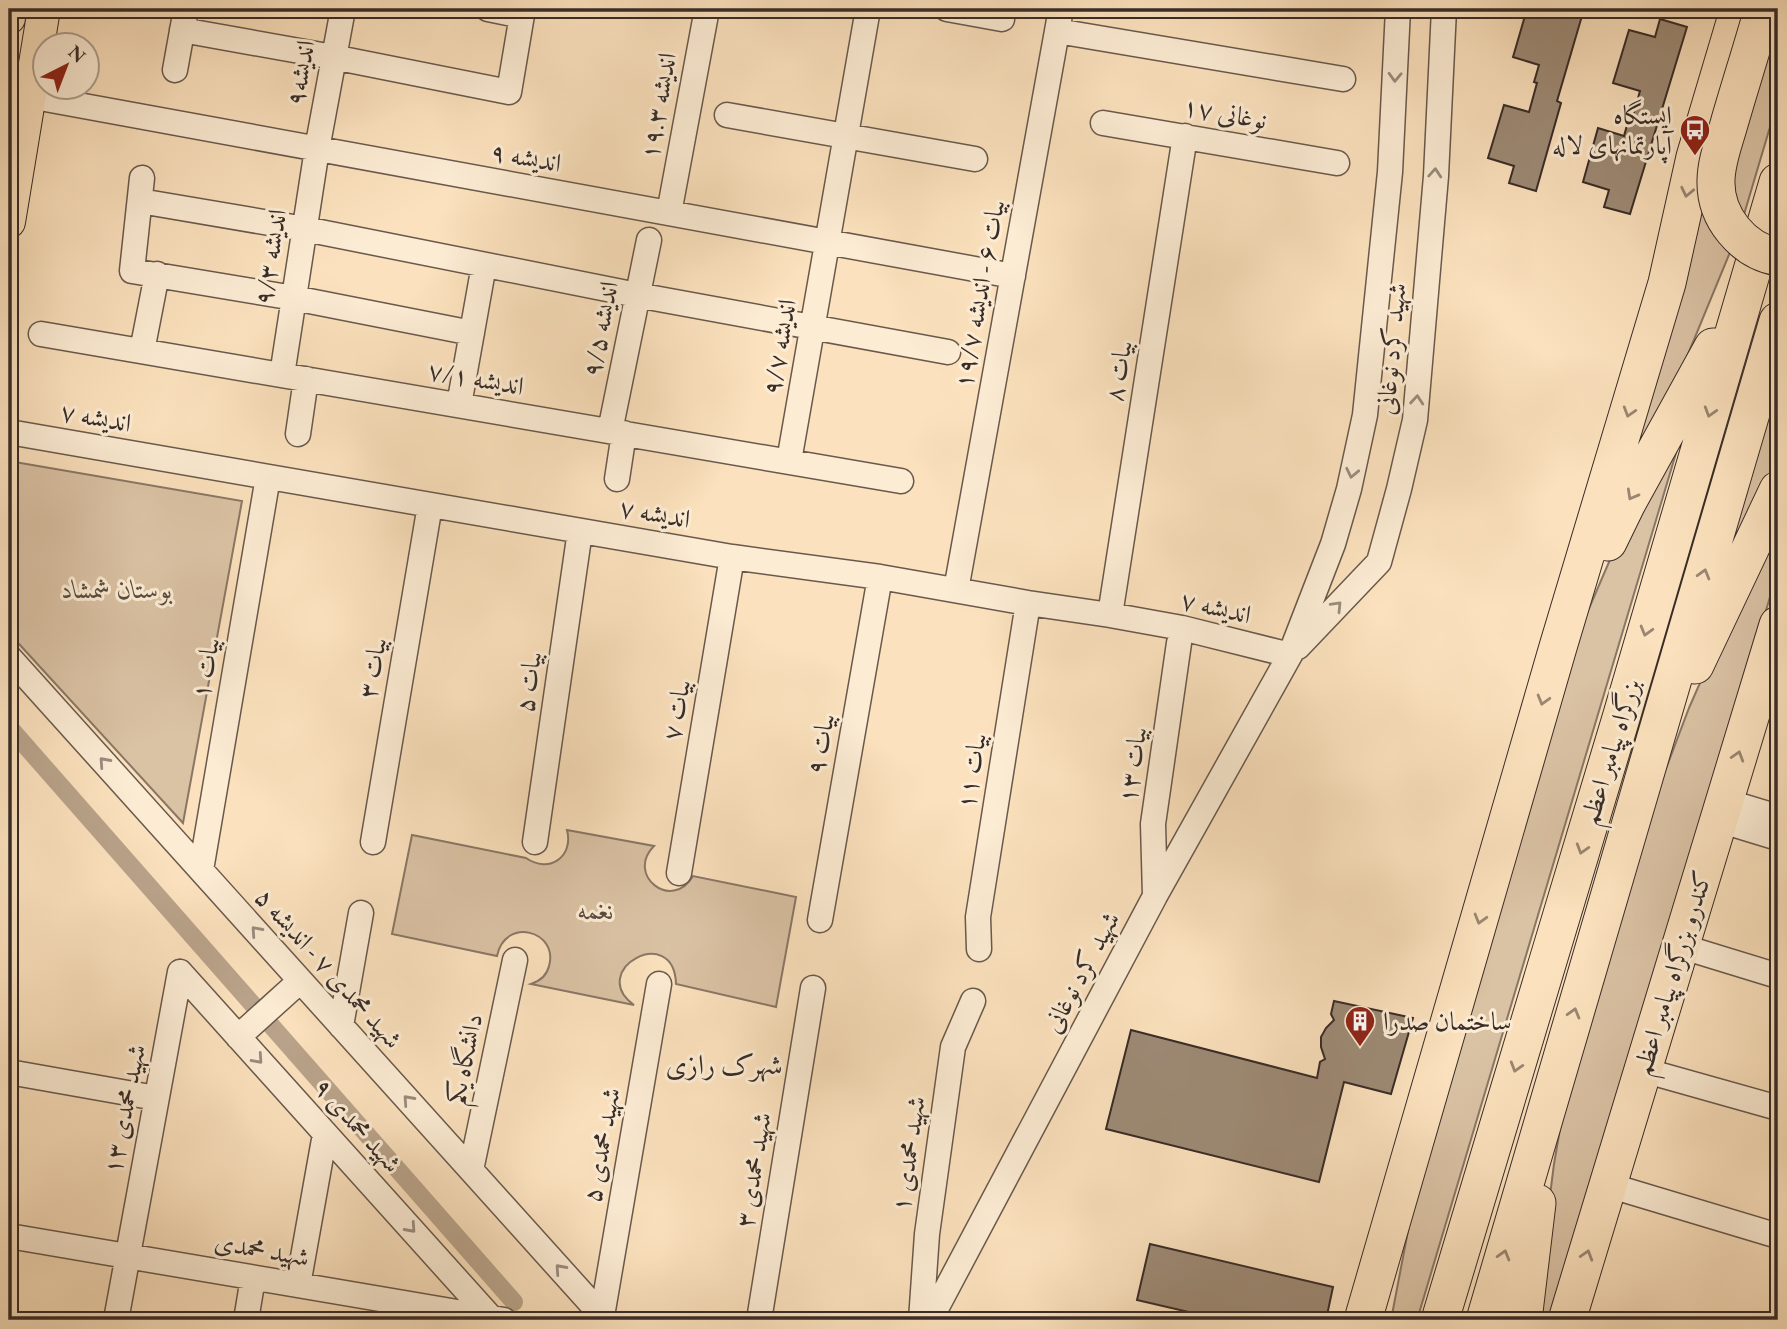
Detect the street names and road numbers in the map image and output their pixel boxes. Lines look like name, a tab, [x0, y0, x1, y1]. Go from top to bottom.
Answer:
street label: اندیشه۹	[278, 37, 322, 109]
street label: اندیشه ۱۹.۳	[632, 50, 684, 162]
street label: نوغانی ۱۷	[1180, 89, 1270, 137]
street label: اندیشه ۹	[488, 134, 564, 180]
street label: بیات ۶ - اندیشه ۱۹/۷	[946, 197, 1012, 391]
street label: اندیشه ۹/۳	[246, 206, 294, 308]
street label: اندیشه ۹/۵	[574, 278, 626, 380]
street label: شهید کرد نوغانی	[1368, 281, 1414, 417]
street label: اندیشه ۹/۷	[754, 296, 804, 398]
street label: بیات ۸	[1096, 338, 1140, 404]
street label: اندیشه ۷/۱	[425, 353, 527, 403]
street label: اندیشه ۷	[58, 394, 134, 440]
street label: اندیشه ۷	[617, 490, 693, 536]
street label: اندیشه ۷	[1177, 582, 1255, 632]
street label: بیات ۱	[183, 635, 227, 701]
street label: بیات ۳	[350, 635, 394, 701]
street label: بیات ۵	[507, 649, 549, 715]
street label: بزرگراه پیامبر اعظم	[1572, 674, 1656, 831]
street label: بیات ۷	[654, 677, 698, 743]
street label: بیات ۹	[798, 711, 842, 777]
street label: بیات ۱۳	[1110, 725, 1154, 805]
street label: بیات ۱۱	[948, 731, 994, 811]
street label: کندرو بزرگراه پیامبر اعظم	[1625, 866, 1727, 1082]
street label: شهید محمدی ۷ - اندیشه ۵	[248, 880, 410, 1056]
street label: شهید کرد نوغانی	[1035, 905, 1127, 1039]
street label: دانشگاه یکم	[438, 1010, 498, 1109]
street label: شهید محمدی ۱۳	[95, 1041, 153, 1177]
street label: شهید محمدی ۹	[306, 1070, 410, 1180]
street label: شهید محمدی ۵	[574, 1085, 628, 1205]
street label: شهید محمدی ۱	[883, 1094, 933, 1214]
street label: شهید محمدی ۳	[727, 1110, 779, 1230]
street label: شهید محمدی	[212, 1224, 312, 1274]

